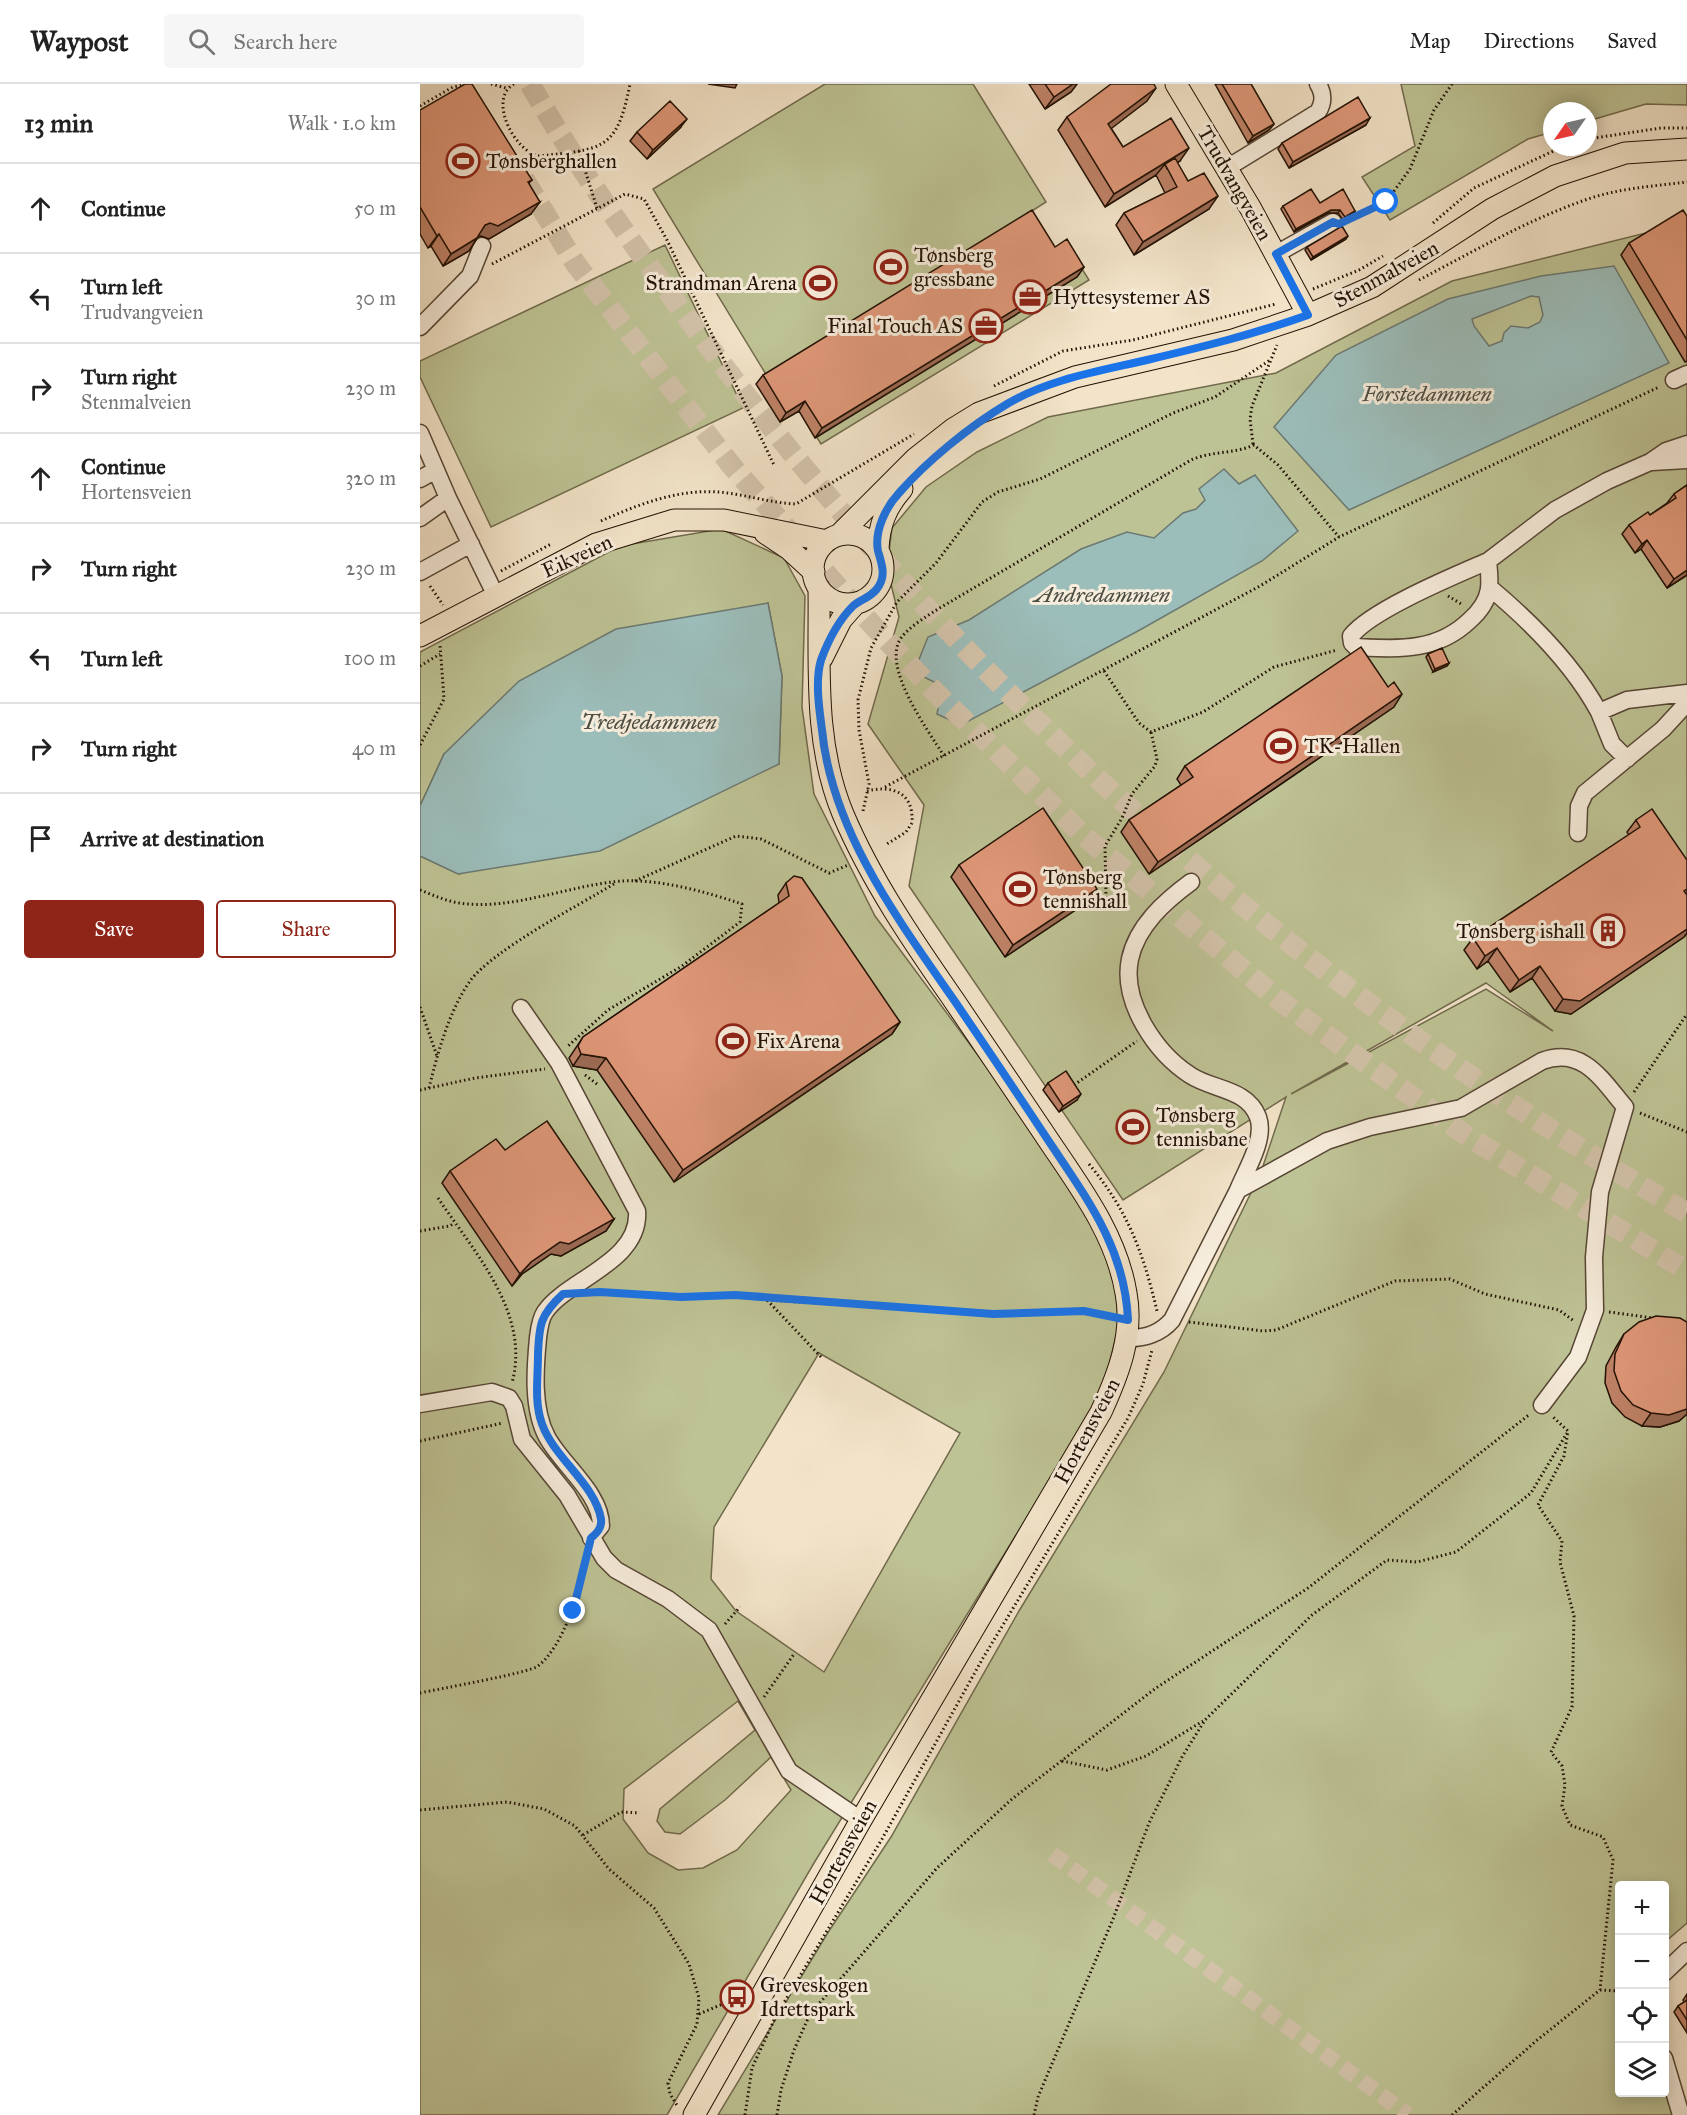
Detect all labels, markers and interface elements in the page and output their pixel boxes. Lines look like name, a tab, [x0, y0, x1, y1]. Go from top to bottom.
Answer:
search box	[164, 14, 584, 68]
text: Waypost	[30, 24, 128, 59]
icon: search	[185, 25, 218, 58]
text: Search here	[233, 28, 337, 55]
text: Map	[1410, 28, 1451, 54]
text: Directions	[1484, 28, 1574, 54]
text: Saved	[1607, 28, 1657, 54]
north arrow	[1543, 102, 1597, 156]
text: 13 min	[24, 107, 93, 139]
text: Walk · 1.0 km	[288, 111, 396, 135]
street label: Trudvangveien	[1192, 121, 1278, 245]
sports icon: Tønsberghallen	[445, 143, 481, 179]
place label: Tønsberghallen	[486, 148, 617, 174]
route start	[1372, 188, 1398, 214]
icon: ahead	[24, 192, 57, 225]
text: Continue	[81, 195, 166, 222]
text: 50 m	[354, 196, 396, 220]
street label: Stenmalveien	[1329, 235, 1443, 313]
place label: Tønsberg gressbane	[914, 242, 995, 292]
sports icon: Tønsberg gressbane	[873, 249, 909, 285]
sports icon: Strandman Arena	[802, 265, 838, 301]
place label: Strandman Arena	[646, 270, 797, 296]
text: Turn left	[81, 273, 163, 300]
office icon: Hyttesystemer AS	[1012, 279, 1048, 315]
icon: left	[24, 282, 57, 315]
place label: Hyttesystemer AS	[1053, 284, 1210, 310]
text: 30 m	[355, 286, 396, 310]
text: Trudvangveien	[81, 300, 203, 324]
office icon: Final Touch AS	[968, 308, 1004, 344]
place label: Final Touch AS	[827, 313, 963, 339]
text: Turn right	[81, 363, 177, 390]
icon: right	[24, 372, 57, 405]
text: 230 m	[345, 376, 396, 400]
water label: Førstedammen	[1361, 380, 1492, 407]
text: Stenmalveien	[81, 390, 191, 414]
text: Continue	[81, 453, 166, 480]
icon: ahead	[24, 462, 57, 495]
text: 320 m	[345, 466, 396, 490]
text: Hortensveien	[81, 480, 192, 504]
street label: Eikveien	[538, 528, 616, 584]
icon: right	[24, 552, 57, 585]
text: Turn right	[81, 555, 177, 582]
text: 230 m	[345, 556, 396, 580]
water label: Andredammen	[1032, 581, 1170, 608]
icon: left	[24, 642, 57, 675]
text: Turn left	[81, 645, 163, 672]
text: 100 m	[344, 646, 396, 670]
water label: Tredjedammen	[581, 708, 717, 735]
sports icon: TK-Hallen	[1263, 728, 1299, 764]
icon: right	[24, 732, 57, 765]
place label: TK-Hallen	[1304, 733, 1400, 759]
text: Turn right	[81, 735, 177, 762]
text: 40 m	[352, 736, 396, 760]
icon: arrive	[24, 822, 57, 855]
text: Arrive at destination	[81, 825, 264, 852]
place label: Tønsberg tennishall	[1043, 864, 1128, 914]
sports icon: Tønsberg tennishall	[1002, 871, 1038, 907]
button: Save	[24, 900, 204, 958]
button: Share	[216, 900, 396, 958]
building icon: Tønsberg ishall	[1590, 913, 1626, 949]
place label: Tønsberg ishall	[1456, 918, 1585, 944]
sports icon: Fix Arena	[715, 1023, 751, 1059]
place label: Fix Arena	[756, 1028, 840, 1054]
place label: Tønsberg tennisbane	[1156, 1102, 1248, 1152]
sports icon: Tønsberg tennisbane	[1115, 1109, 1151, 1145]
street label: Hortensveien	[1048, 1374, 1126, 1488]
route end	[559, 1597, 585, 1623]
street label: Hortensveien	[804, 1795, 882, 1909]
map controls	[1615, 1881, 1669, 2097]
button: +	[1615, 1881, 1669, 1935]
button: −	[1615, 1935, 1669, 1989]
place label: Greveskogen Idrettspark	[760, 1972, 868, 2022]
bus stop icon: Greveskogen Idrettspark	[719, 1979, 755, 2015]
button: locate	[1615, 1989, 1669, 2043]
button: layers	[1615, 2043, 1669, 2097]

